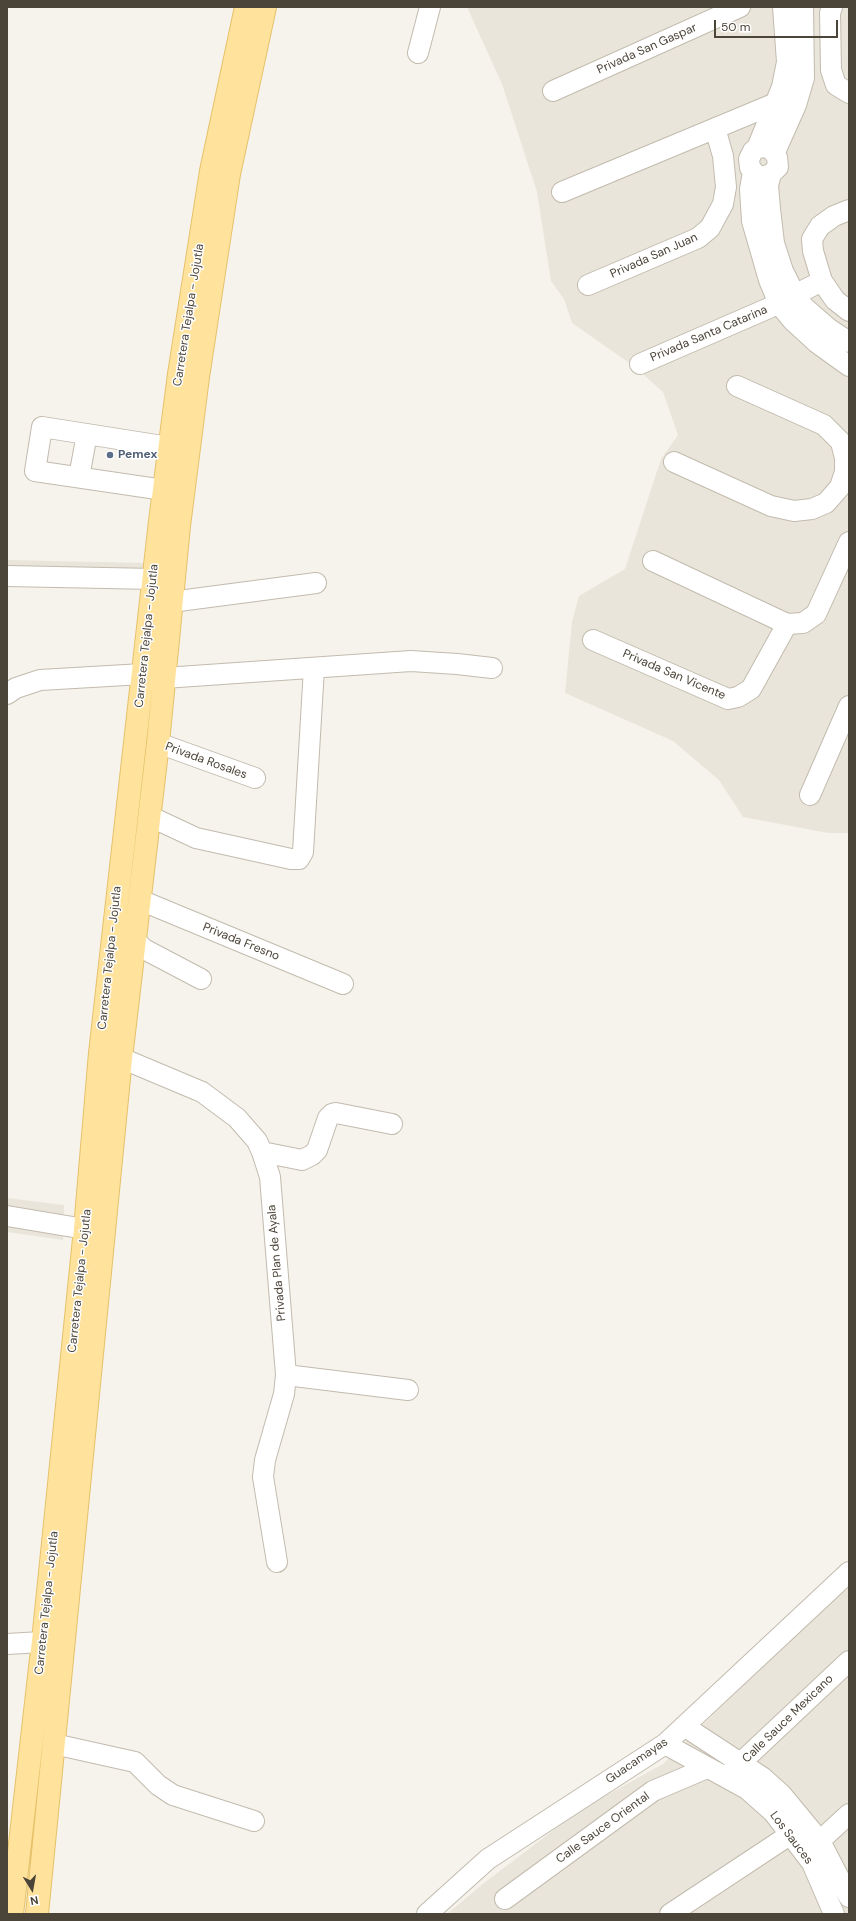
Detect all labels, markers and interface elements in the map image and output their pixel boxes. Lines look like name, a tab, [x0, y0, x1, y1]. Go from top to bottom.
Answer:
scale bar	[716, 12, 840, 38]
text: 50 m	[721, 19, 750, 35]
street label: Privada San Gaspar	[595, 21, 699, 77]
street label: Privada San Juan	[608, 230, 700, 282]
street label: Carretera Tejalpa - Jojutla	[171, 243, 207, 387]
street label: Privada Santa Catarina	[648, 303, 770, 365]
place label: Pemex	[118, 448, 157, 462]
marker: Pemex	[105, 450, 115, 460]
street label: Carretera Tejalpa - Jojutla	[132, 564, 162, 708]
street label: Privada San Vicente	[620, 647, 728, 703]
street label: Privada Rosales	[163, 740, 249, 782]
street label: Carretera Tejalpa - Jojutla	[95, 886, 125, 1030]
street label: Privada Fresno	[200, 920, 282, 964]
street label: Privada Plan de Ayala	[265, 1204, 289, 1322]
street label: Carretera Tejalpa - Jojutla	[65, 1209, 95, 1353]
street label: Carretera Tejalpa - Jojutla	[32, 1531, 62, 1675]
street label: Calle Sauce Mexicano	[740, 1672, 836, 1766]
street label: Guacamayas	[603, 1735, 671, 1787]
street label: Calle Sauce Oriental	[553, 1789, 653, 1867]
street label: Los Sauces	[766, 1809, 816, 1867]
north arrow	[12, 1869, 52, 1909]
text: N	[29, 1893, 40, 1908]

